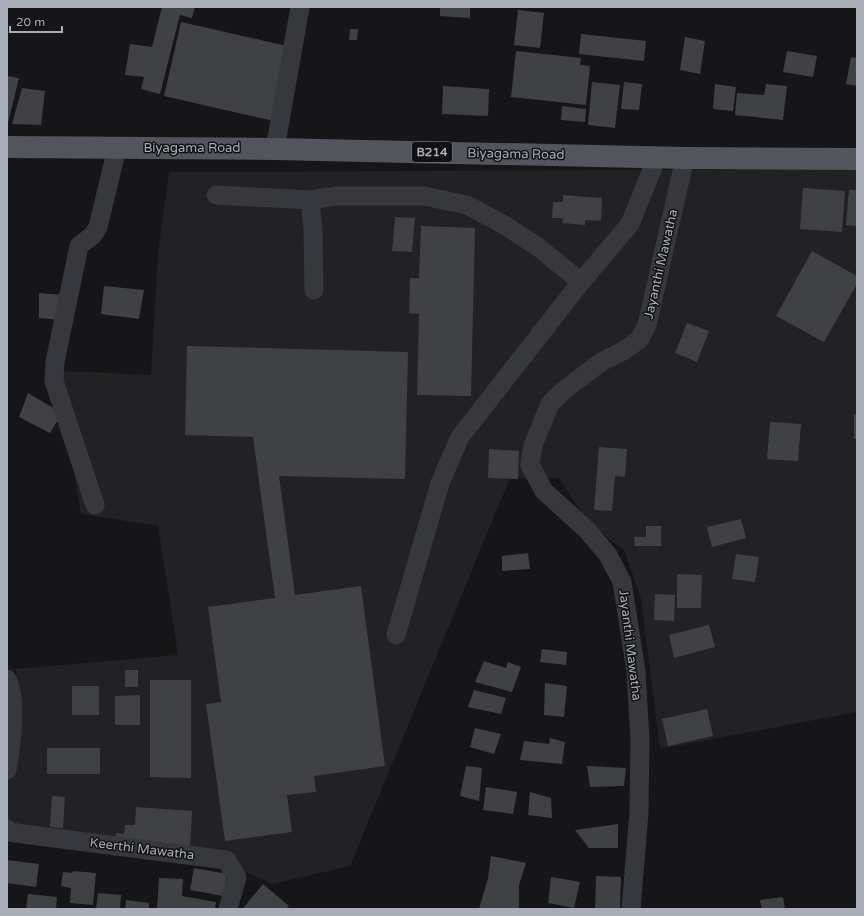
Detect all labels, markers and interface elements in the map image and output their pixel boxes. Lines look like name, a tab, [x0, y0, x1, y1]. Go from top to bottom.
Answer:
scale bar	[10, 8, 62, 34]
text: 20 m	[16, 15, 45, 29]
street label: Biyagama Road	[143, 140, 241, 156]
road number: B214	[412, 142, 452, 162]
street label: Biyagama Road	[467, 145, 565, 163]
street label: Jayanthi Mawatha	[641, 208, 681, 320]
street label: Jayanthi Mawatha	[615, 588, 645, 702]
street label: Keerthi Mawatha	[89, 835, 195, 863]

